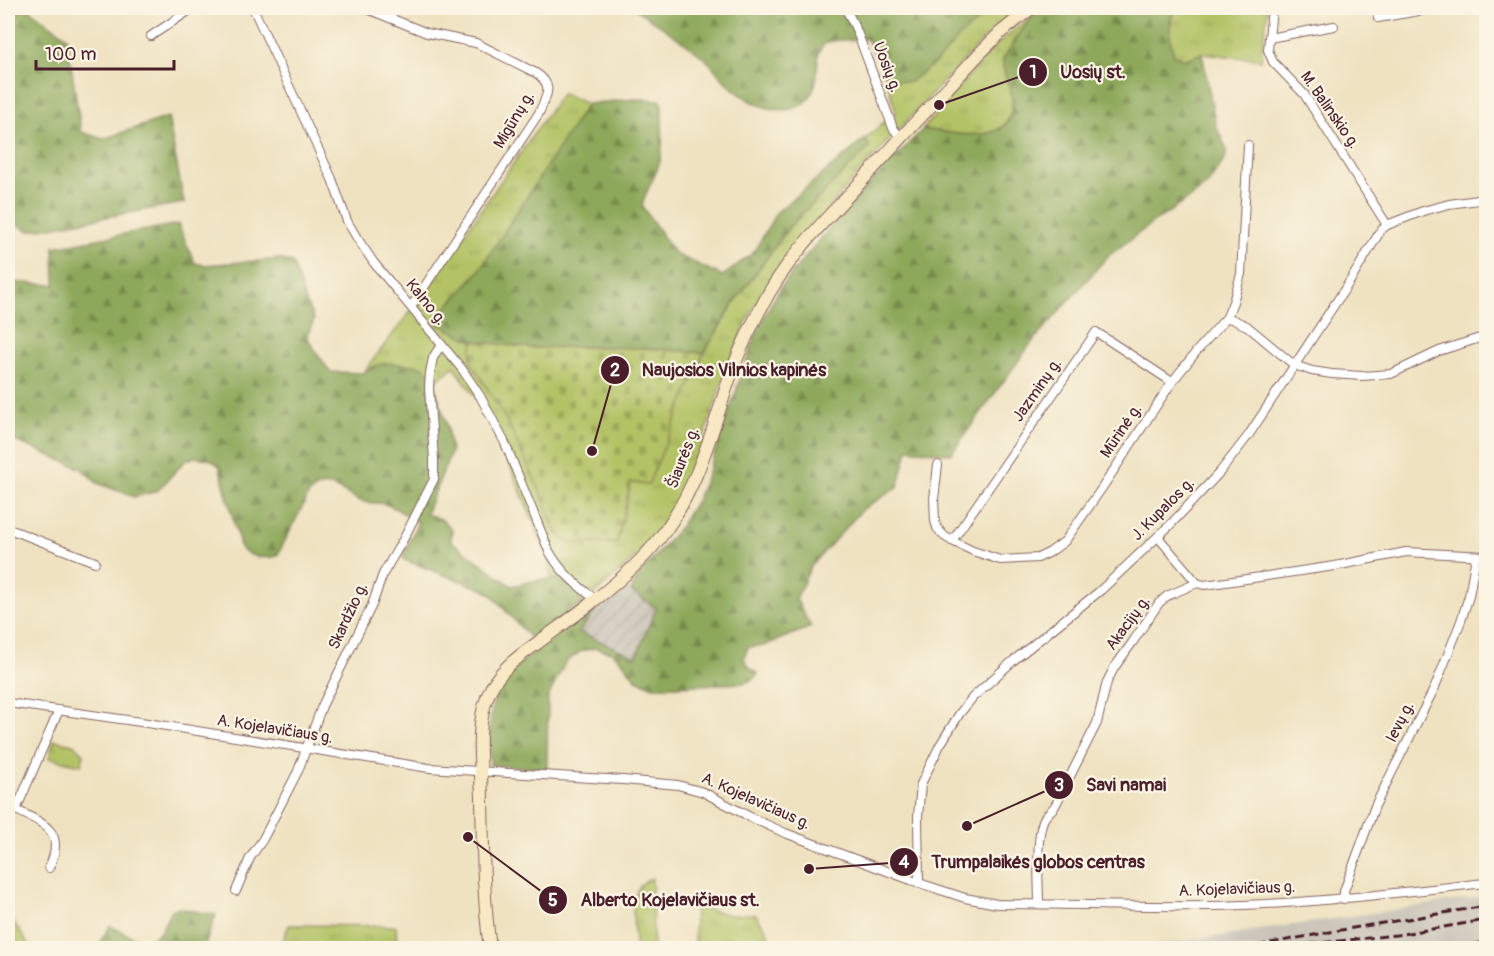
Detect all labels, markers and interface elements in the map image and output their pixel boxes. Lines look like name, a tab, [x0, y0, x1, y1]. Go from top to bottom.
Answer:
scale bar	[36, 33, 174, 71]
street label: Uosių g.	[868, 39, 906, 95]
text: 100 m	[45, 43, 97, 66]
callout: Uosių st.	[1018, 54, 1137, 90]
text: 1	[1029, 61, 1037, 84]
text: Uosių st.	[1060, 61, 1126, 84]
street label: M. Balinskio g.	[1296, 67, 1364, 153]
street label: Migūnų g.	[489, 88, 539, 152]
street label: Kalno g.	[401, 275, 451, 329]
callout: Naujosios Vilnios kapinės	[600, 352, 839, 388]
street label: Jazminų g.	[1008, 354, 1066, 426]
text: 2	[610, 359, 620, 382]
text: Naujosios Vilnios kapinės	[642, 359, 827, 382]
street label: Mūrinė g.	[1096, 400, 1146, 462]
street label: Šiaurės g.	[661, 424, 704, 491]
street label: J. Kupalos g.	[1127, 473, 1199, 545]
street label: Skardžio g.	[324, 579, 372, 653]
street label: Akacijų g.	[1101, 592, 1155, 654]
street label: Ievų g.	[1381, 698, 1419, 746]
street label: A. Kojelavičiaus g.	[216, 710, 334, 748]
callout: Savi namai	[1044, 767, 1178, 803]
street label: A. Kojelavičiaus g.	[699, 768, 813, 834]
text: 3	[1054, 774, 1064, 797]
text: Savi namai	[1086, 774, 1166, 797]
callout: Trumpalaikės globos centras	[889, 844, 1157, 880]
text: 4	[899, 851, 910, 874]
text: Trumpalaikės globos centras	[930, 851, 1146, 874]
street label: A. Kojelavičiaus g.	[1178, 877, 1296, 901]
callout: Alberto Kojelavičiaus st.	[538, 882, 771, 918]
text: 5	[548, 889, 558, 912]
text: Alberto Kojelavičiaus st.	[580, 889, 760, 912]

